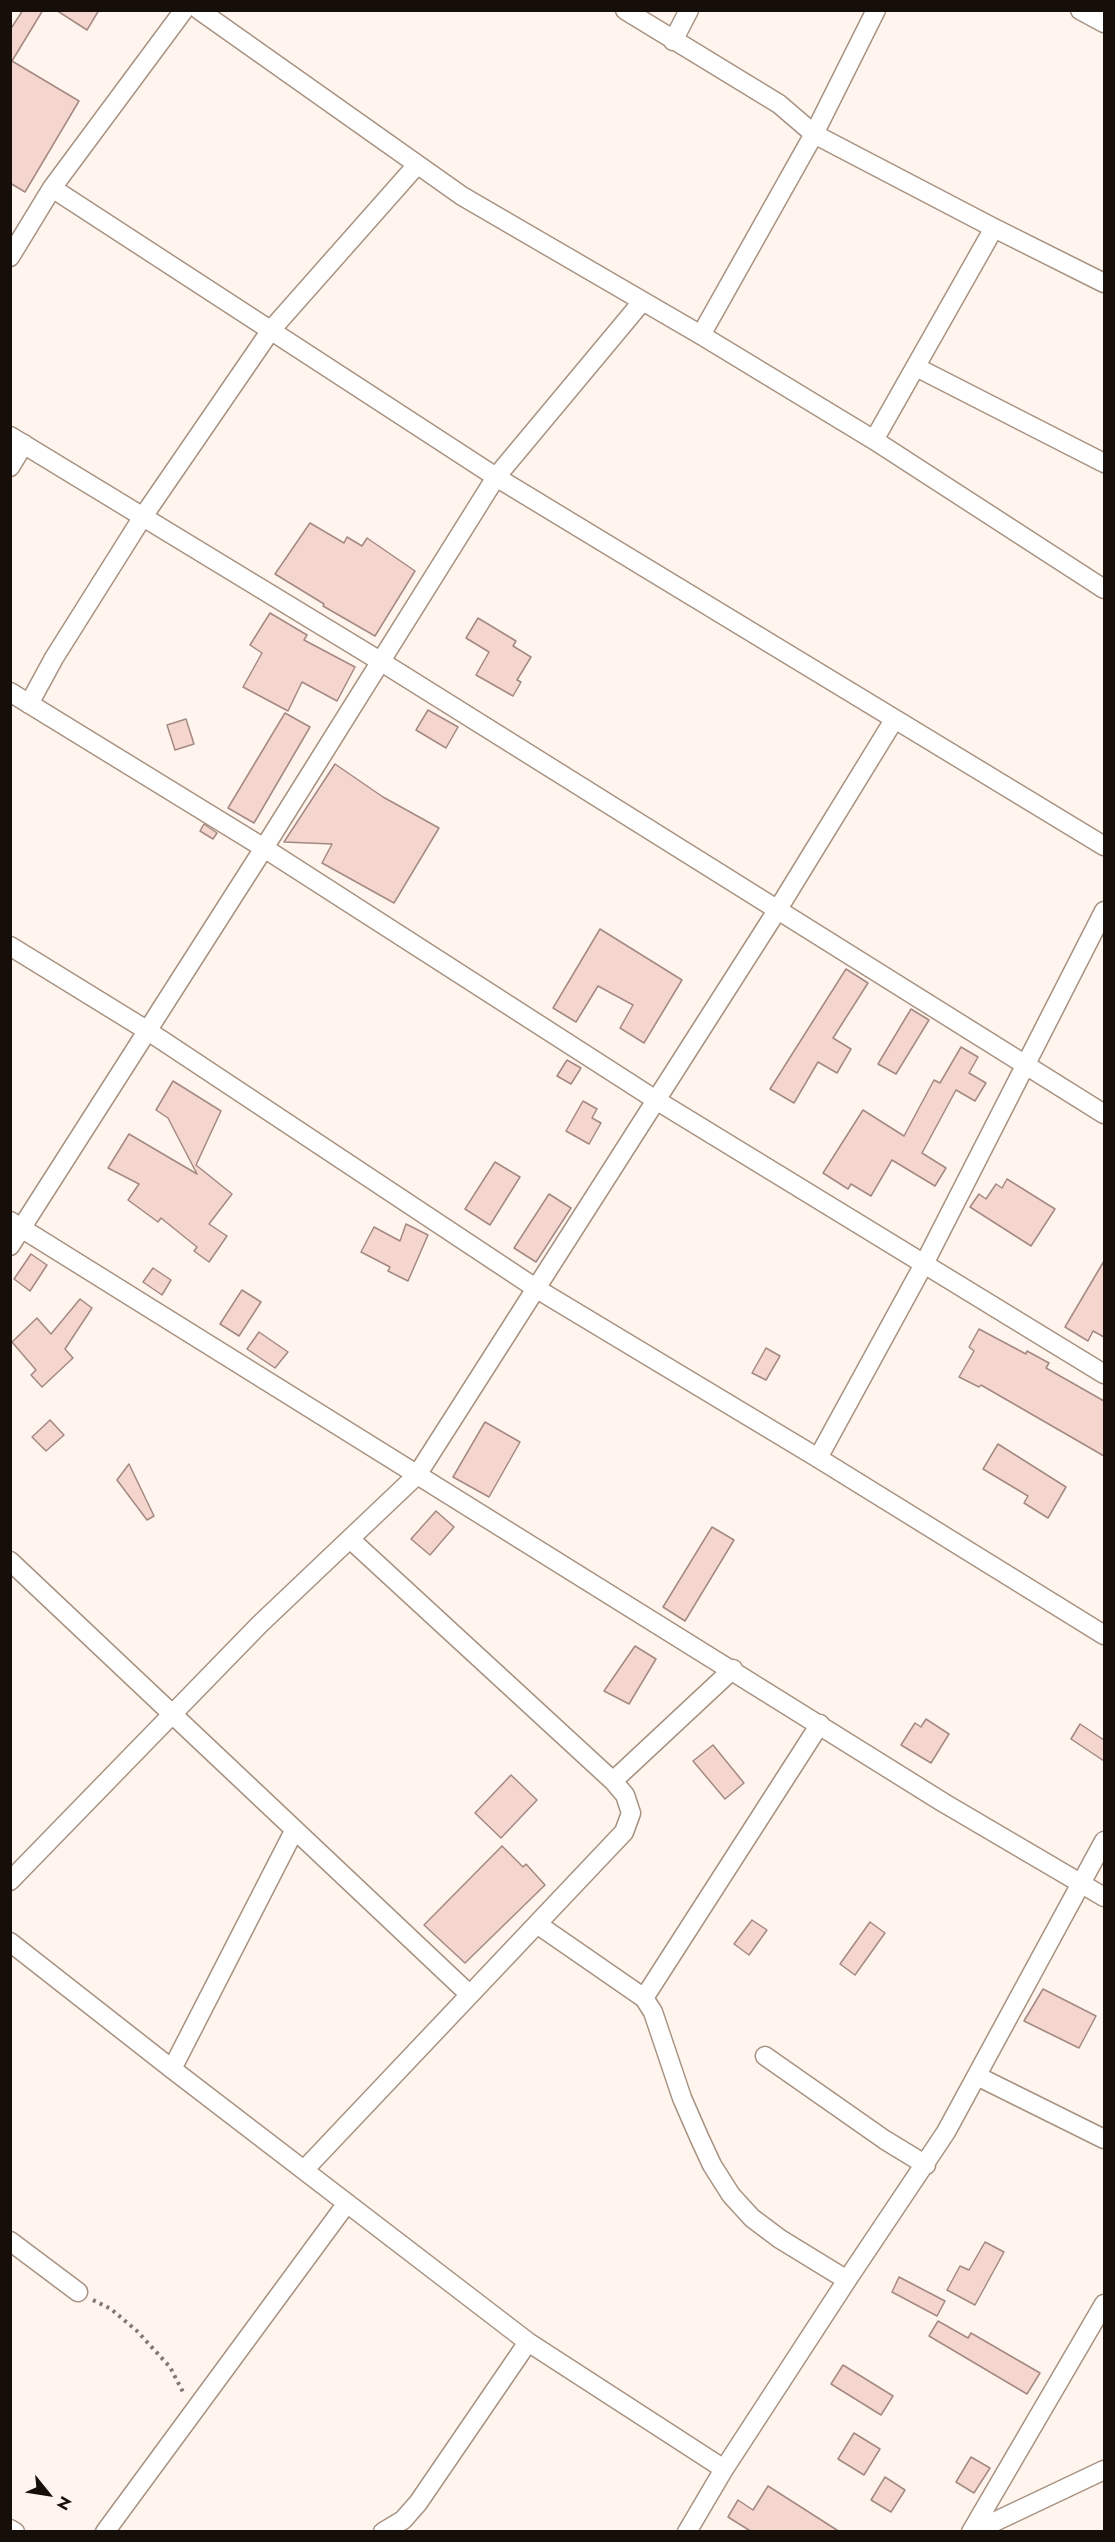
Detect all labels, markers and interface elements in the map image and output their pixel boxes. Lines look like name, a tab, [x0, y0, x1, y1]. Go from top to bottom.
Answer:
north arrow	[18, 2464, 78, 2524]
text: N	[51, 2492, 77, 2515]

